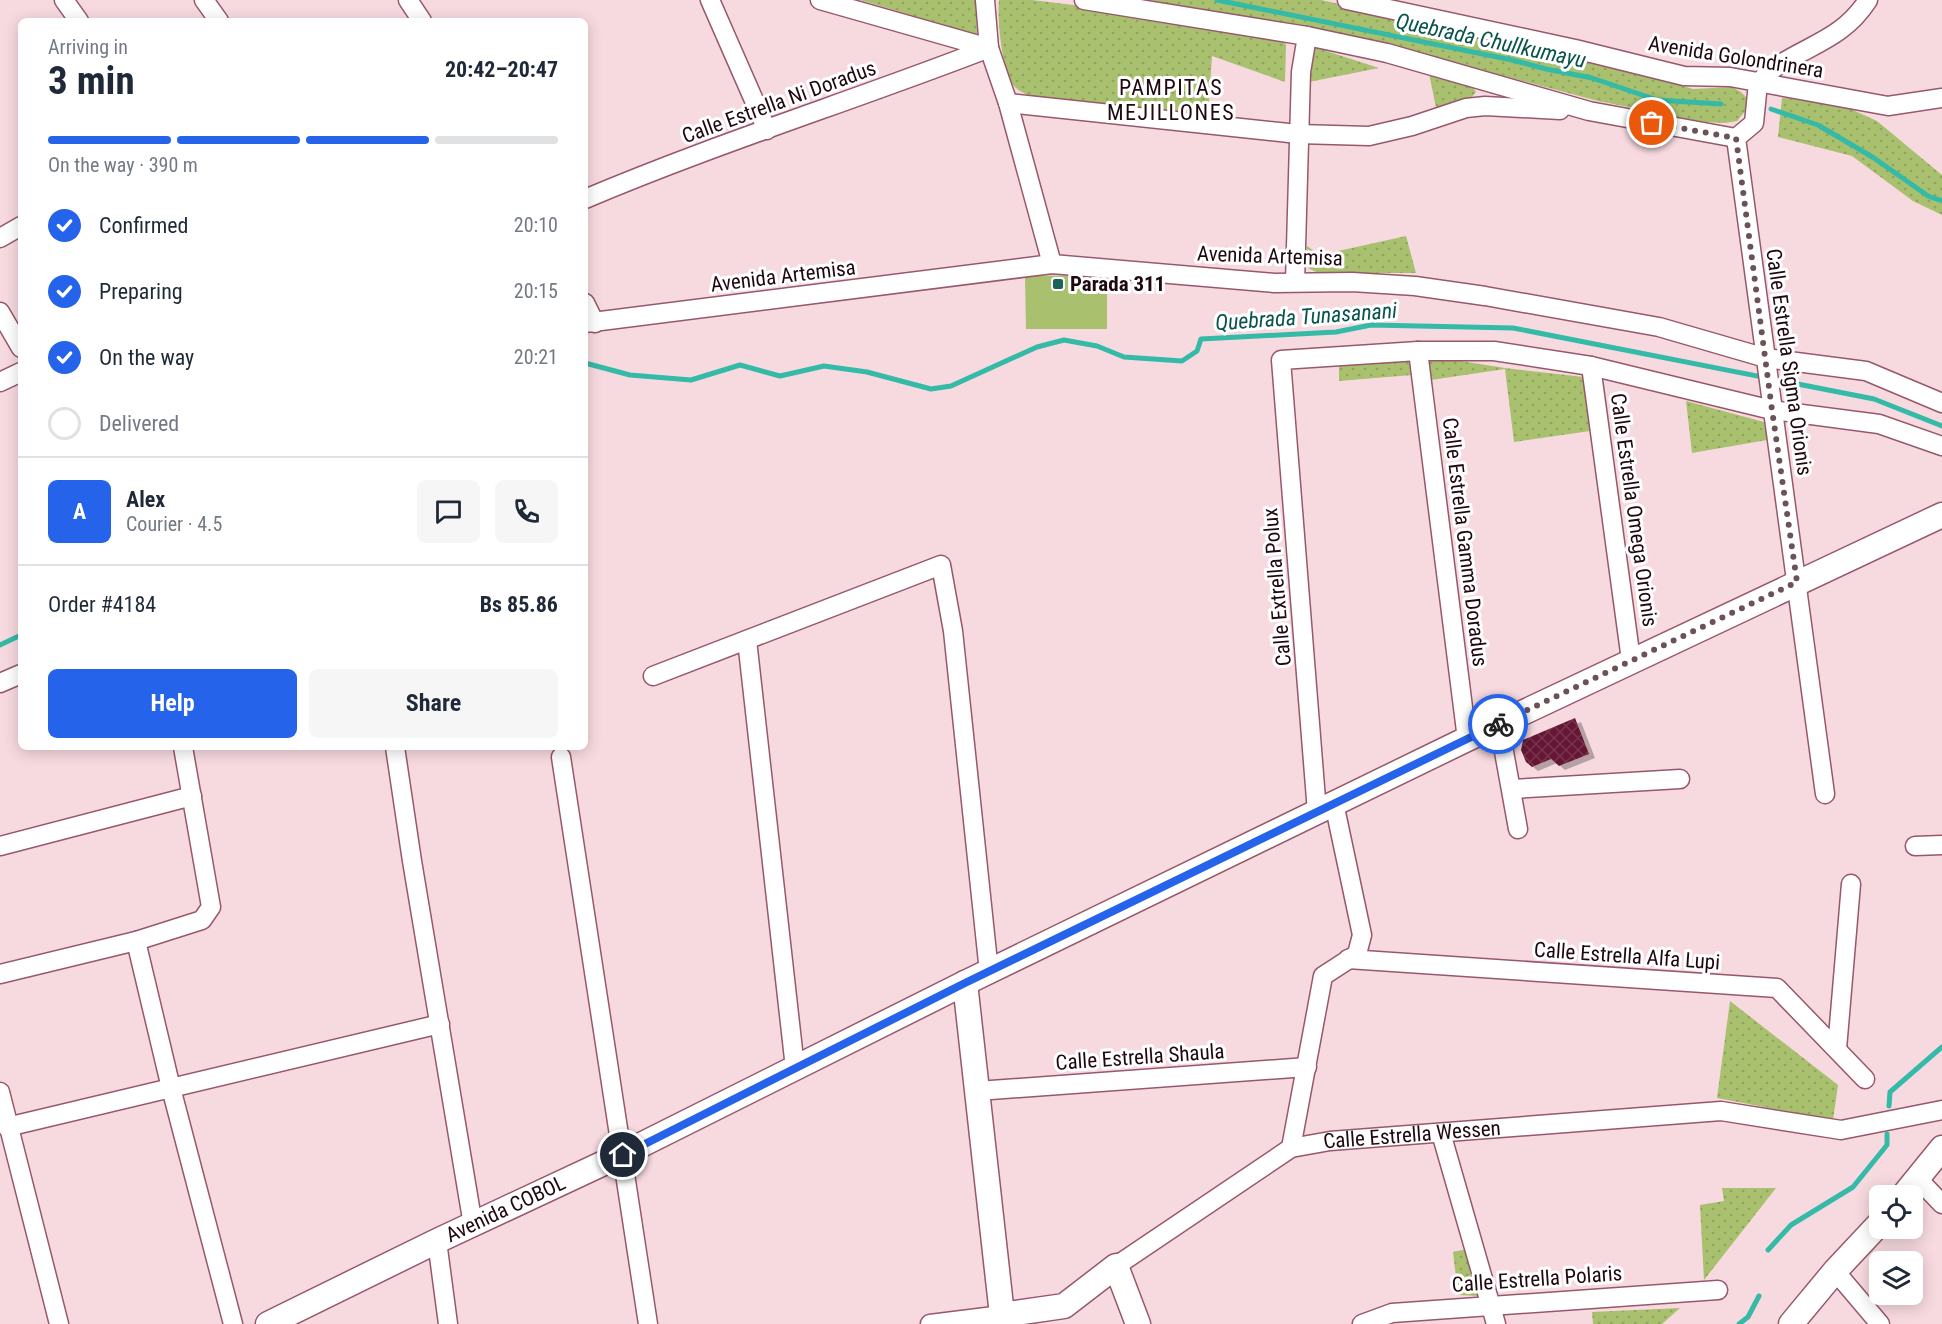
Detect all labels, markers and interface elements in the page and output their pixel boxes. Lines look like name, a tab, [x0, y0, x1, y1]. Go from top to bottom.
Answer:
water label: Quebrada Chullkumayu	[1394, 8, 1588, 73]
street label: Avenida Golondrinera	[1647, 31, 1825, 83]
text: Arriving in	[48, 35, 128, 59]
street label: Calle Estrella Ni Doradus	[679, 56, 879, 148]
text: 20:42–20:47	[445, 57, 558, 82]
text: 3 min	[48, 58, 135, 104]
district label: PAMPITAS MEJILLONES	[1107, 75, 1235, 125]
pin	[1626, 97, 1677, 148]
icon: bag	[1635, 106, 1668, 139]
text: On the way · 390 m	[48, 153, 198, 177]
icon: check	[48, 209, 81, 242]
text: Confirmed	[99, 213, 188, 238]
text: 20:10	[514, 213, 558, 237]
street label: Avenida Artemisa	[1197, 241, 1343, 271]
street label: Calle Estrella Sigma Orionis	[1761, 247, 1817, 477]
street label: Avenida Artemisa	[709, 255, 857, 297]
place label: Parada 311	[1070, 272, 1165, 296]
icon: check	[48, 275, 81, 308]
marker: Parada 311	[1051, 277, 1065, 291]
text: Preparing	[99, 279, 183, 304]
text: 20:15	[514, 279, 558, 303]
water label: Quebrada Tunasanani	[1214, 298, 1398, 335]
icon: check	[48, 341, 81, 374]
text: On the way	[99, 345, 194, 370]
text: 20:21	[514, 345, 558, 369]
street label: Calle Estrella Omega Orionis	[1606, 392, 1662, 628]
text: Delivered	[99, 411, 179, 436]
street label: Calle Estrella Gamma Doradus	[1438, 416, 1492, 668]
button: chat	[417, 480, 480, 543]
button: phone	[495, 480, 558, 543]
text: Alex	[126, 487, 165, 512]
text: A	[73, 499, 86, 524]
street label: Calle Extrella Polux	[1258, 507, 1296, 667]
text: Courier · 4.5	[126, 512, 222, 536]
text: Order #4184	[48, 592, 156, 617]
text: Bs 85.86	[480, 592, 558, 617]
button: Help	[48, 669, 297, 738]
button: Share	[309, 669, 558, 738]
courier	[1468, 694, 1528, 754]
icon: bike	[1482, 708, 1515, 741]
street label: Calle Estrella Alfa Lupi	[1533, 938, 1721, 974]
street label: Calle Estrella Shaula	[1055, 1039, 1225, 1075]
street label: Calle Estrella Wessen	[1321, 1116, 1502, 1154]
pin	[597, 1129, 648, 1180]
icon: home	[606, 1138, 639, 1171]
street label: Avenida COBOL	[442, 1171, 569, 1247]
map controls	[1869, 1185, 1923, 1305]
button: locate	[1869, 1185, 1923, 1239]
button: layers	[1869, 1251, 1923, 1305]
street label: Calle Estrella Polaris	[1451, 1261, 1623, 1297]

